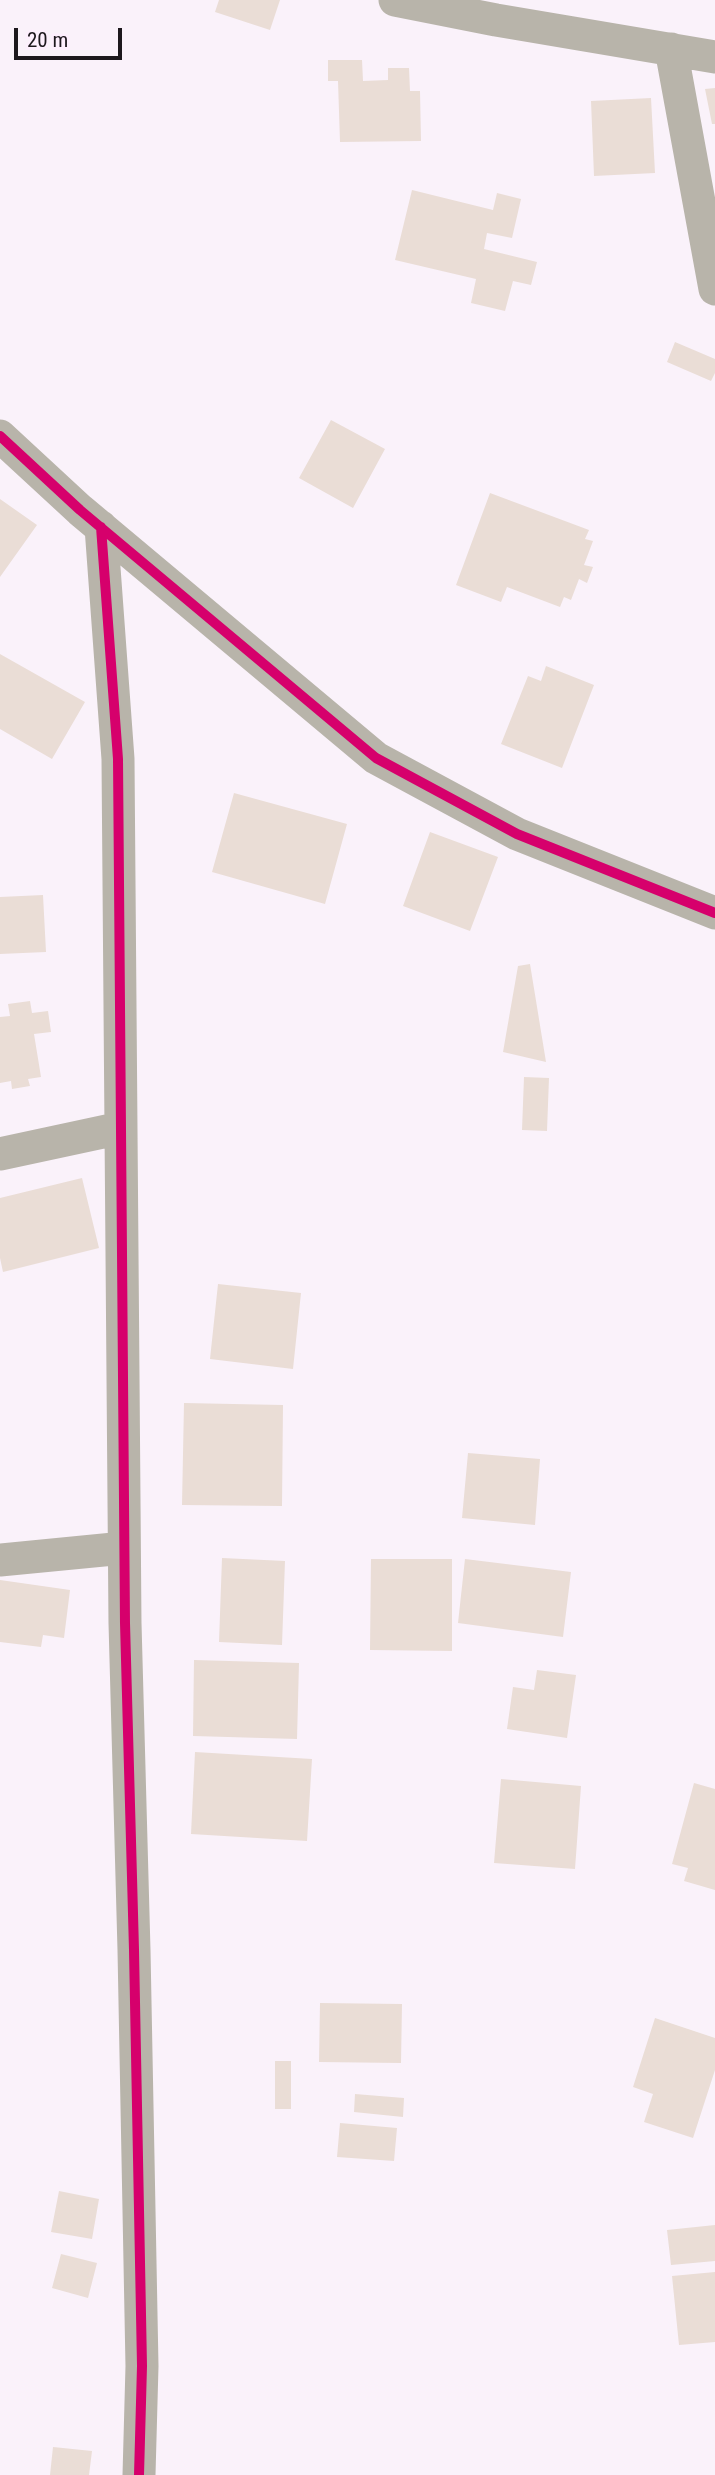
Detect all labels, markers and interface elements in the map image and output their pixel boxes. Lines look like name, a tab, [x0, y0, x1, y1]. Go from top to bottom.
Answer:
scale bar	[18, 14, 126, 58]
text: 20 m	[27, 28, 68, 52]

